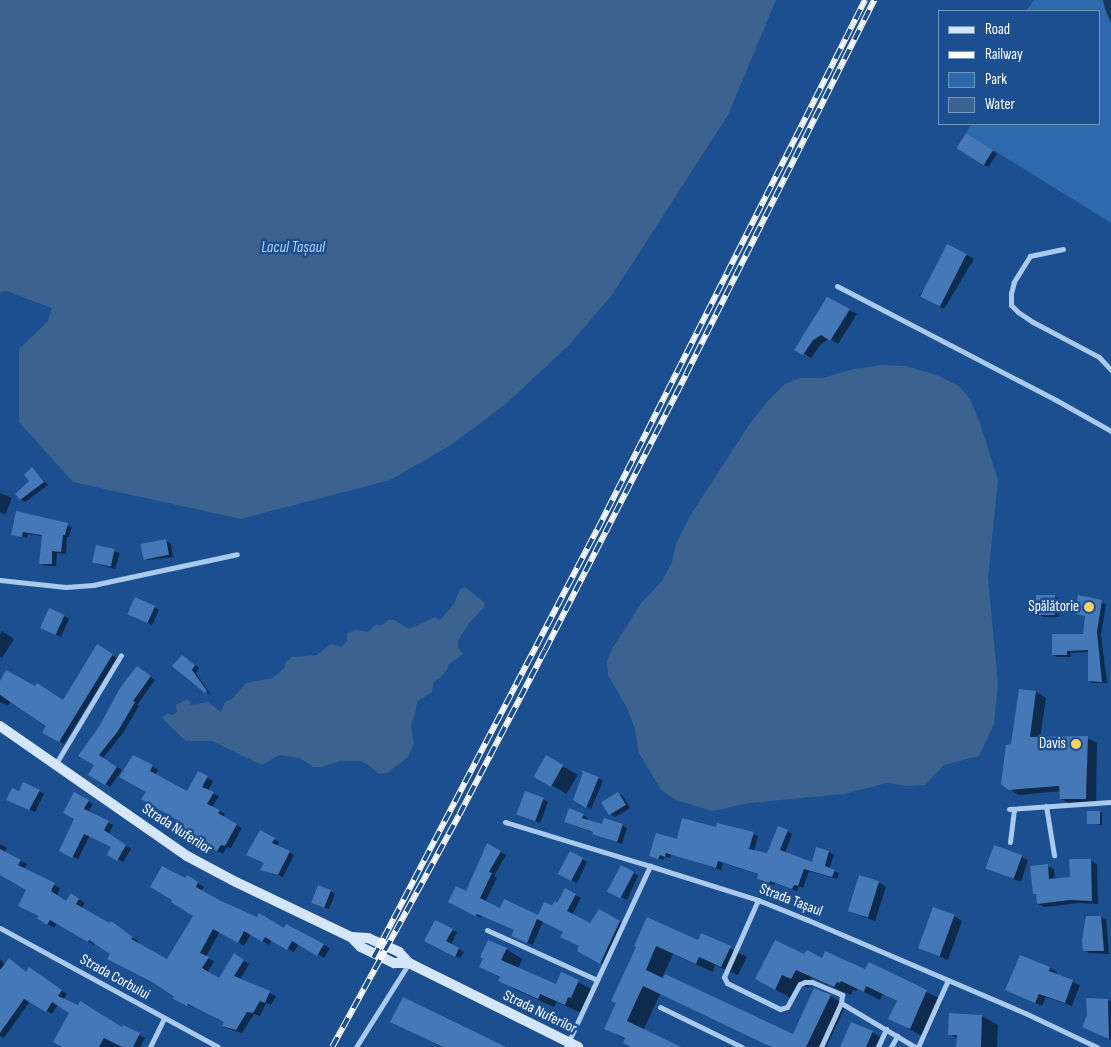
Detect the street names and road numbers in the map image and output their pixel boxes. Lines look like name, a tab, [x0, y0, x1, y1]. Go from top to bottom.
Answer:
street label: Strada Nuferilor	[139, 800, 215, 858]
street label: Strada Tașaul	[757, 880, 825, 920]
street label: Strada Corbului	[77, 950, 153, 1004]
street label: Strada Nuferilor	[500, 986, 580, 1038]

